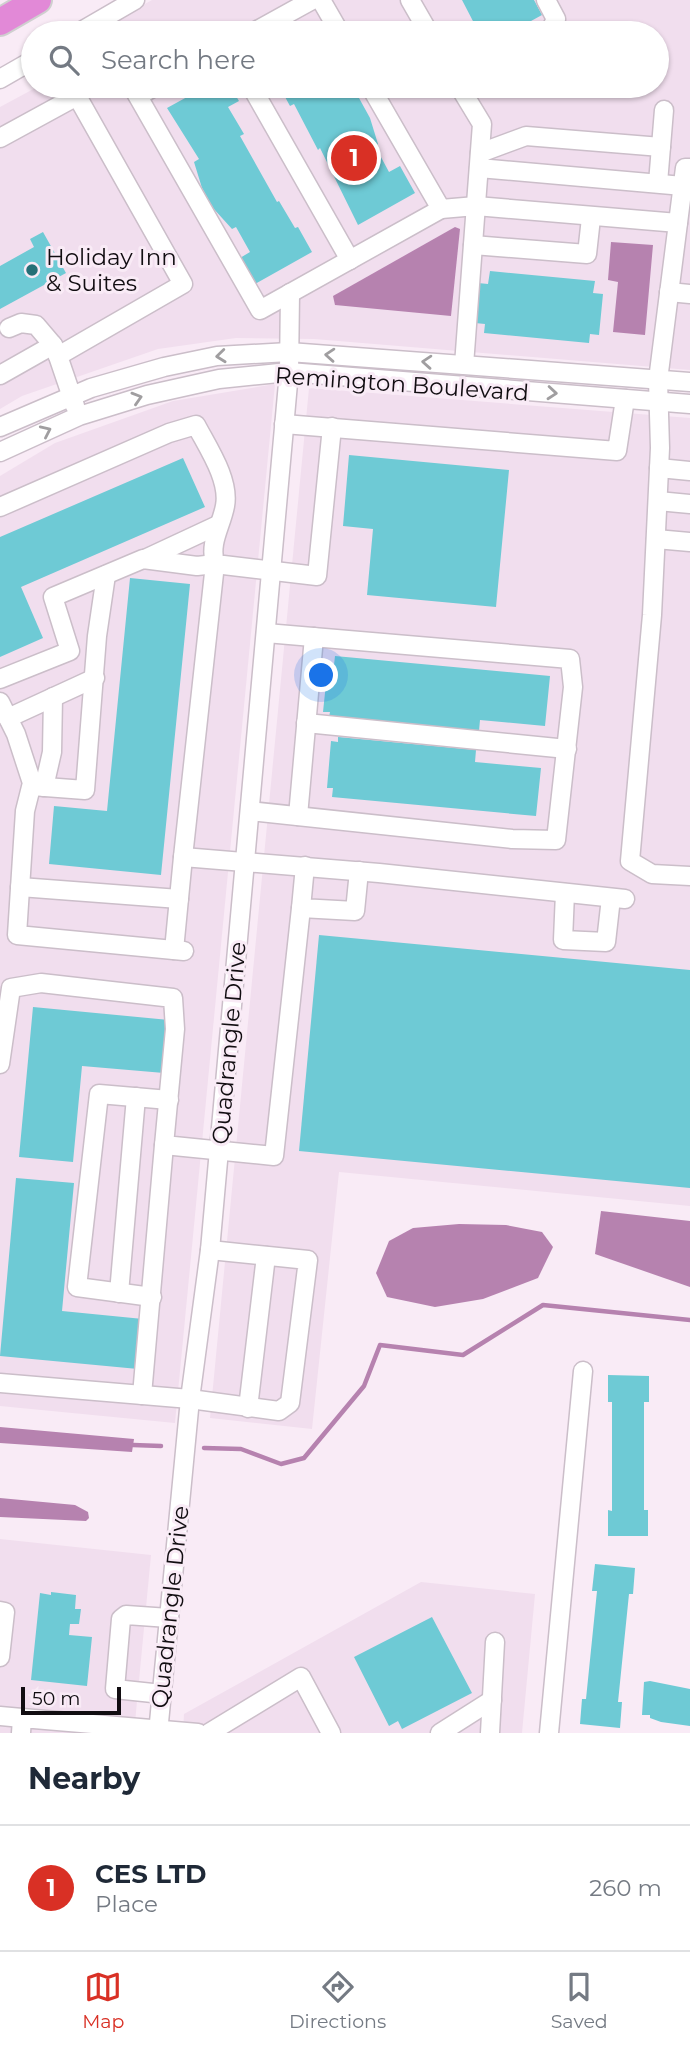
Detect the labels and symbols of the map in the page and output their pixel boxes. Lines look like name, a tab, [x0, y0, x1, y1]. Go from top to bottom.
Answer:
pin: 1	[331, 132, 377, 184]
place label: Holiday Inn & Suites	[46, 243, 177, 297]
marker: Holiday Inn & Suites	[24, 262, 40, 278]
one-way arrow	[324, 348, 335, 363]
one-way arrow	[215, 349, 227, 364]
one-way arrow	[421, 355, 432, 370]
street label: Remington Boulevard	[274, 361, 530, 407]
one-way arrow	[547, 386, 558, 401]
one-way arrow	[131, 392, 143, 407]
one-way arrow	[39, 425, 51, 439]
your location	[304, 658, 338, 692]
street label: Quadrangle Drive	[206, 940, 252, 1146]
street label: Quadrangle Drive	[145, 1504, 195, 1710]
scale bar	[21, 1684, 121, 1716]

